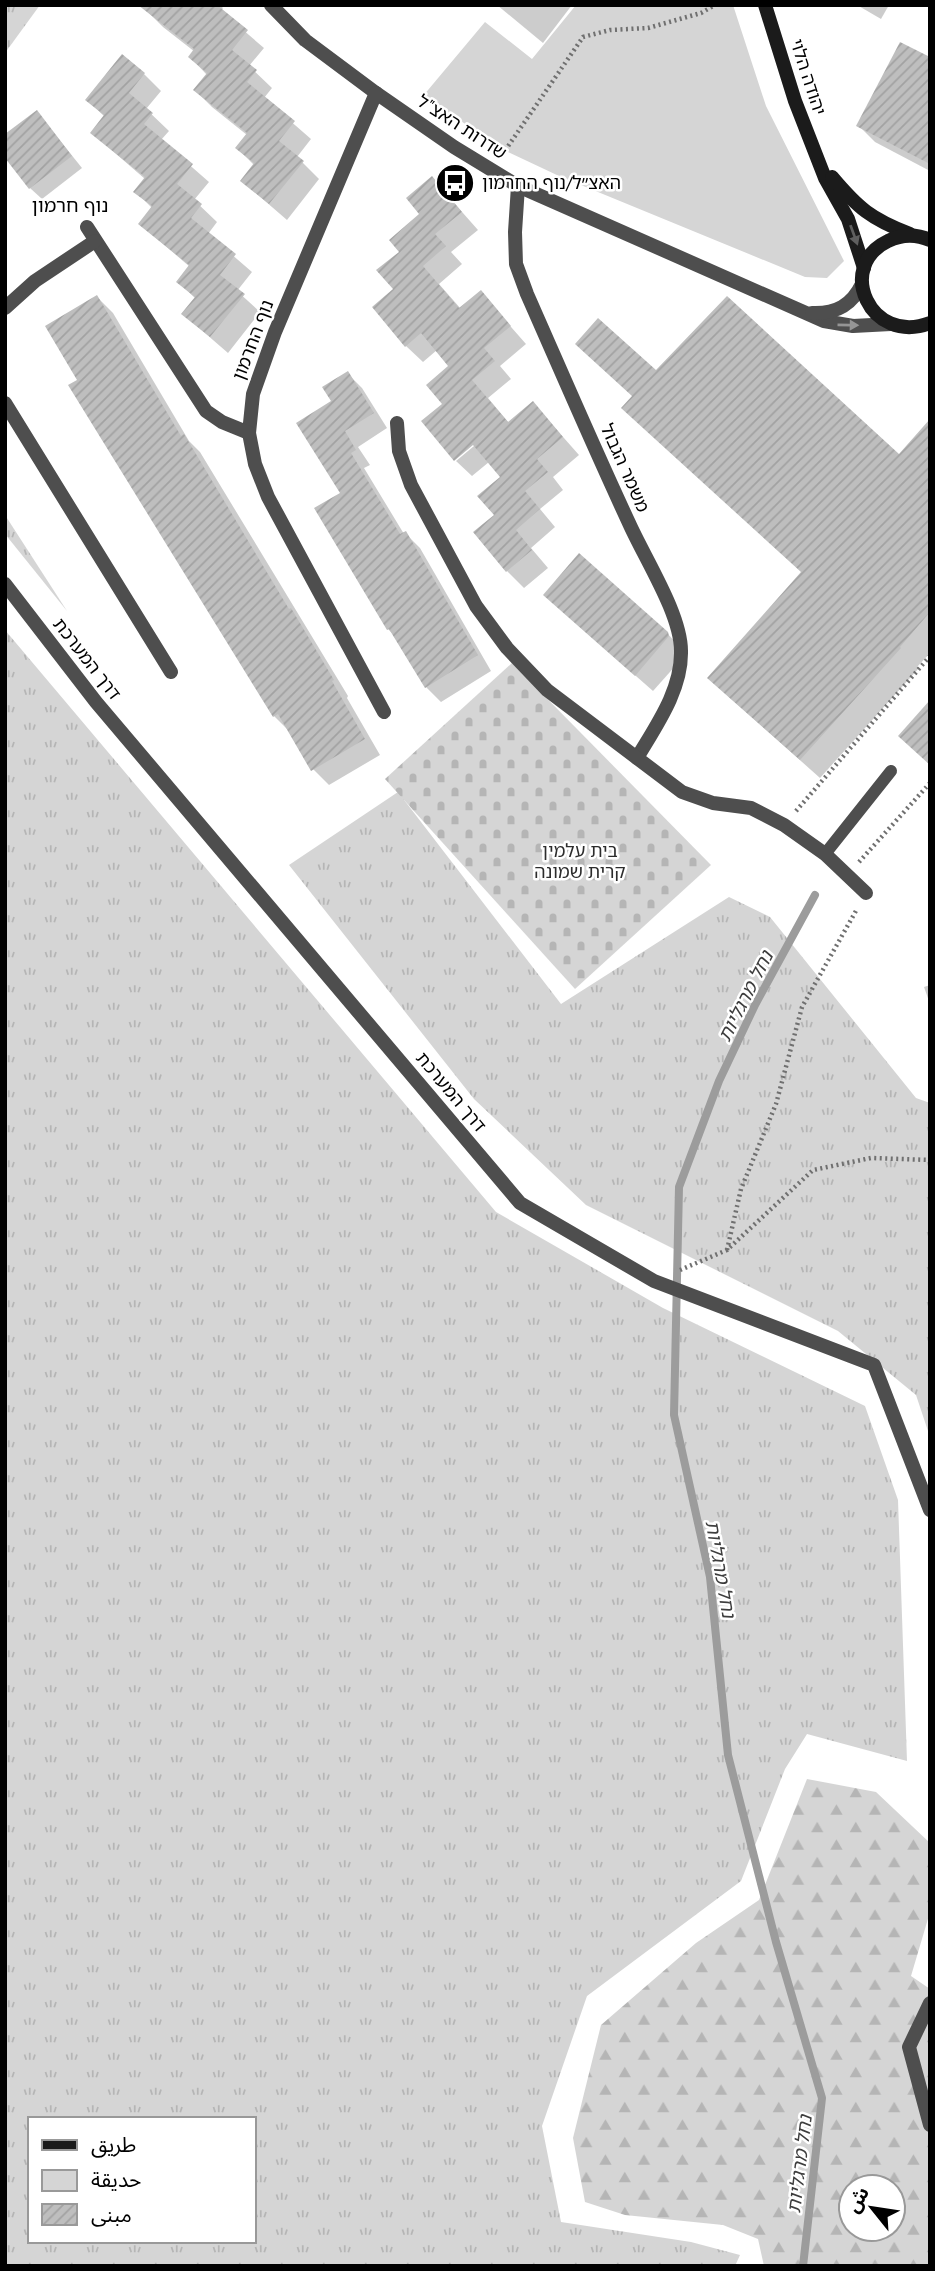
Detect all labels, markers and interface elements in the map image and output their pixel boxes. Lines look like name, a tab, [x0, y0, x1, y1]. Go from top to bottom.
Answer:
street label: יהודה הלוי	[785, 36, 832, 118]
street label: שדרות האצ"ל	[413, 89, 511, 164]
bus stop icon: האצ״ל/נוף החרמון	[434, 162, 476, 204]
place label: האצ״ל/נוף החרמון	[482, 171, 621, 194]
district label: נוף חרמון	[32, 193, 108, 217]
one-way arrow	[849, 224, 860, 245]
street label: נוף החרמון	[227, 297, 278, 383]
one-way arrow	[837, 319, 859, 330]
street label: משמר הגבול	[596, 420, 655, 516]
street label: דרך המערכת	[48, 613, 127, 704]
park label: בית עלמין קרית שמונה	[534, 839, 626, 883]
water label: נחל מרגליות	[712, 945, 779, 1045]
street label: דרך המערכת	[411, 1047, 492, 1137]
water label: נחל מרגליות	[701, 1519, 742, 1621]
water label: נחל מרגליות	[781, 2112, 817, 2214]
legend	[28, 2117, 256, 2243]
text: طريق	[91, 2131, 136, 2158]
text: حديقة	[91, 2166, 141, 2193]
north arrow	[837, 2173, 907, 2243]
text: ش	[840, 2182, 874, 2217]
text: مبنى	[91, 2201, 132, 2228]

